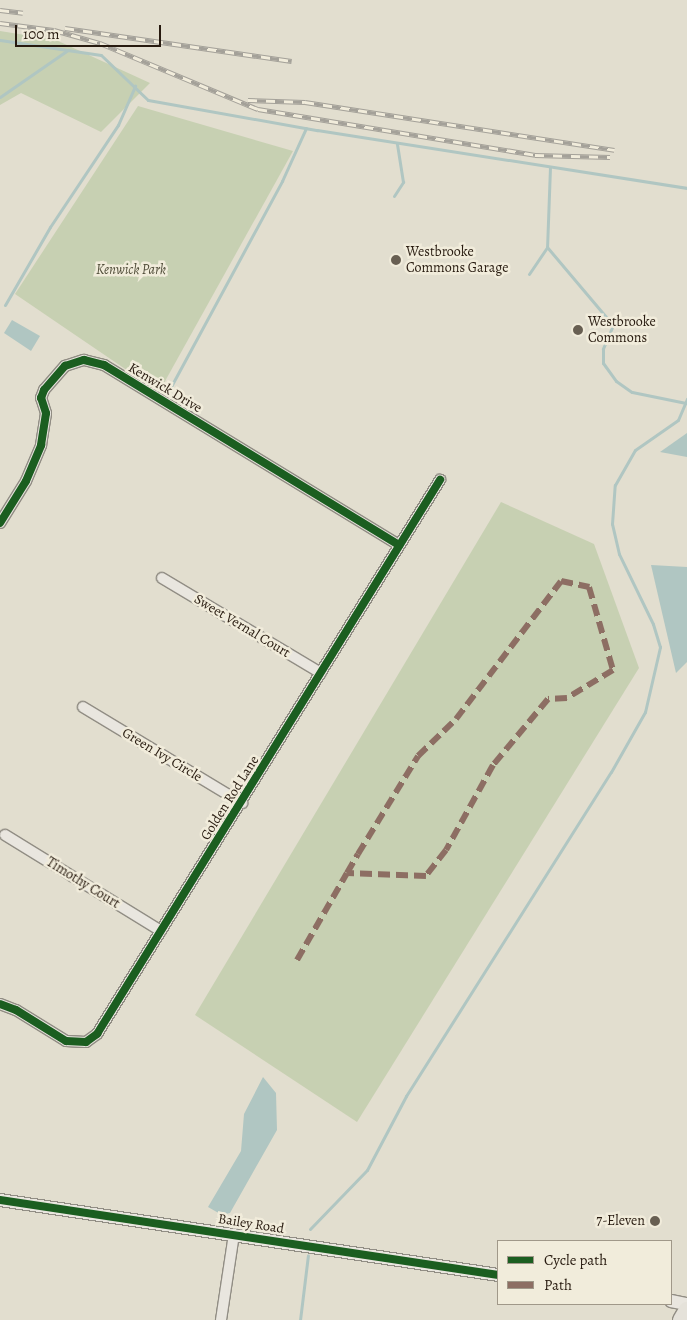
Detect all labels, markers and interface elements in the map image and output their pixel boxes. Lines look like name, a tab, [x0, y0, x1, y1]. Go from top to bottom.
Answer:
scale bar	[18, 15, 164, 47]
text: 100 m	[23, 24, 60, 44]
place label: Westbrooke Commons Garage	[406, 244, 509, 276]
marker: Westbrooke Commons Garage	[390, 254, 402, 266]
park label: Kenwick Park	[96, 262, 166, 278]
place label: Westbrooke Commons	[588, 314, 656, 347]
marker: Westbrooke Commons	[572, 324, 584, 336]
street label: Kenwick Drive	[125, 359, 205, 417]
street label: Sweet Vernal Court	[191, 591, 293, 661]
street label: Green Ivy Circle	[119, 725, 205, 785]
street label: Golden Rod Lane	[197, 753, 263, 843]
street label: Timothy Court	[43, 854, 123, 912]
street label: Bailey Road	[217, 1210, 285, 1238]
place label: 7-Eleven	[596, 1213, 645, 1229]
marker: 7-Eleven	[649, 1215, 661, 1227]
legend	[497, 1240, 672, 1305]
text: Cycle path	[544, 1250, 607, 1270]
text: Path	[544, 1275, 572, 1295]

